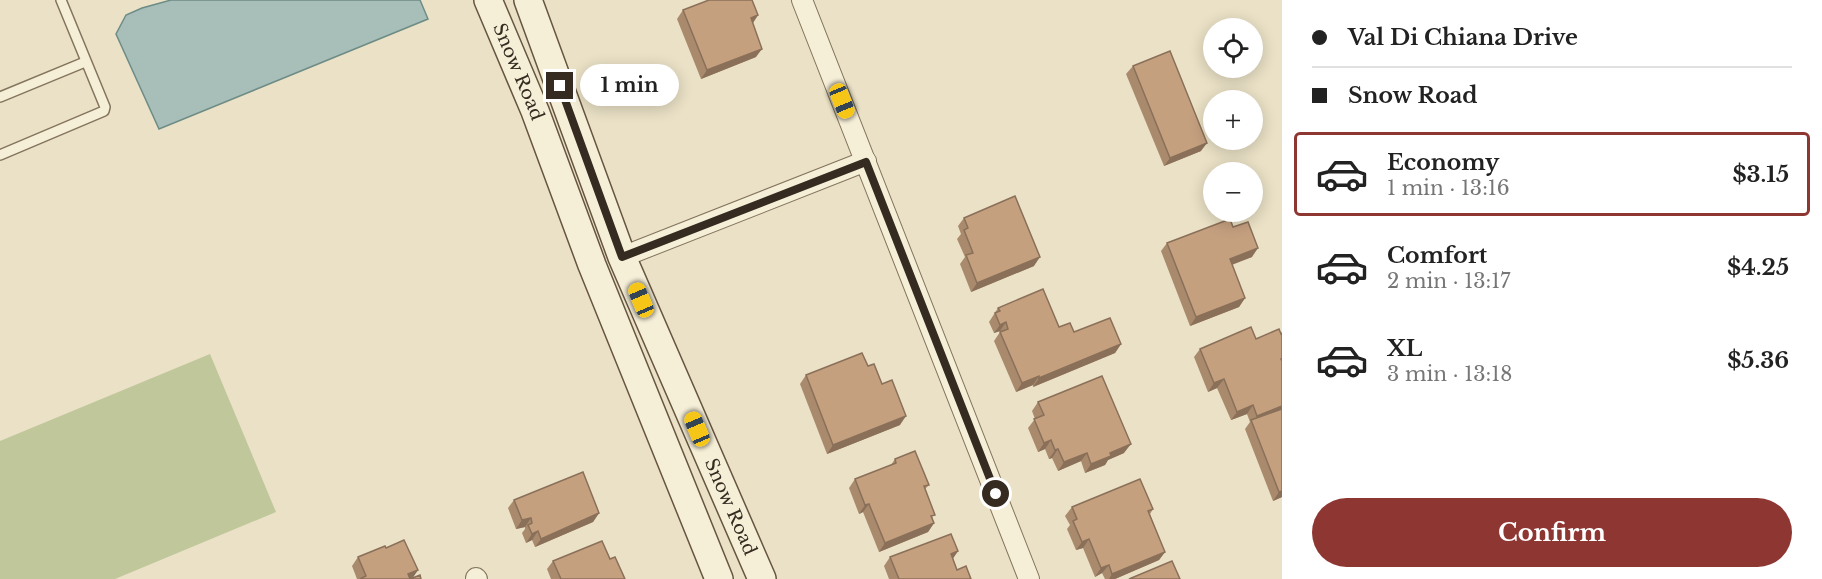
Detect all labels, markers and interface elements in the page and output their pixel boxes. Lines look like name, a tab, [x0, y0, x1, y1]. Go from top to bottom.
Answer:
map controls	[1203, 18, 1263, 222]
button: locate	[1203, 18, 1263, 78]
street label: Snow Road	[488, 20, 548, 123]
text: Val Di Chiana Drive	[1348, 24, 1578, 51]
callout: 1 min	[581, 65, 680, 107]
route end	[546, 72, 573, 99]
text: 1 min	[601, 73, 658, 97]
car	[827, 81, 857, 121]
text: Snow Road	[1348, 82, 1478, 109]
button: +	[1203, 90, 1263, 150]
icon: car	[1315, 147, 1369, 201]
text: Economy	[1387, 149, 1499, 176]
text: $3.15	[1732, 161, 1789, 188]
button: −	[1203, 162, 1263, 222]
text: 1 min · 13:16	[1387, 176, 1510, 200]
icon: car	[1315, 240, 1369, 294]
text: Comfort	[1387, 242, 1487, 269]
text: $4.25	[1727, 254, 1789, 281]
text: 2 min · 13:17	[1387, 269, 1510, 293]
car	[626, 280, 656, 320]
icon: car	[1315, 333, 1369, 387]
text: XL	[1387, 335, 1422, 362]
text: $5.36	[1727, 347, 1789, 374]
text: 3 min · 13:18	[1387, 362, 1512, 386]
car	[682, 409, 712, 449]
street label: Snow Road	[700, 455, 761, 559]
route start	[982, 480, 1009, 507]
button: Confirm	[1312, 498, 1792, 567]

